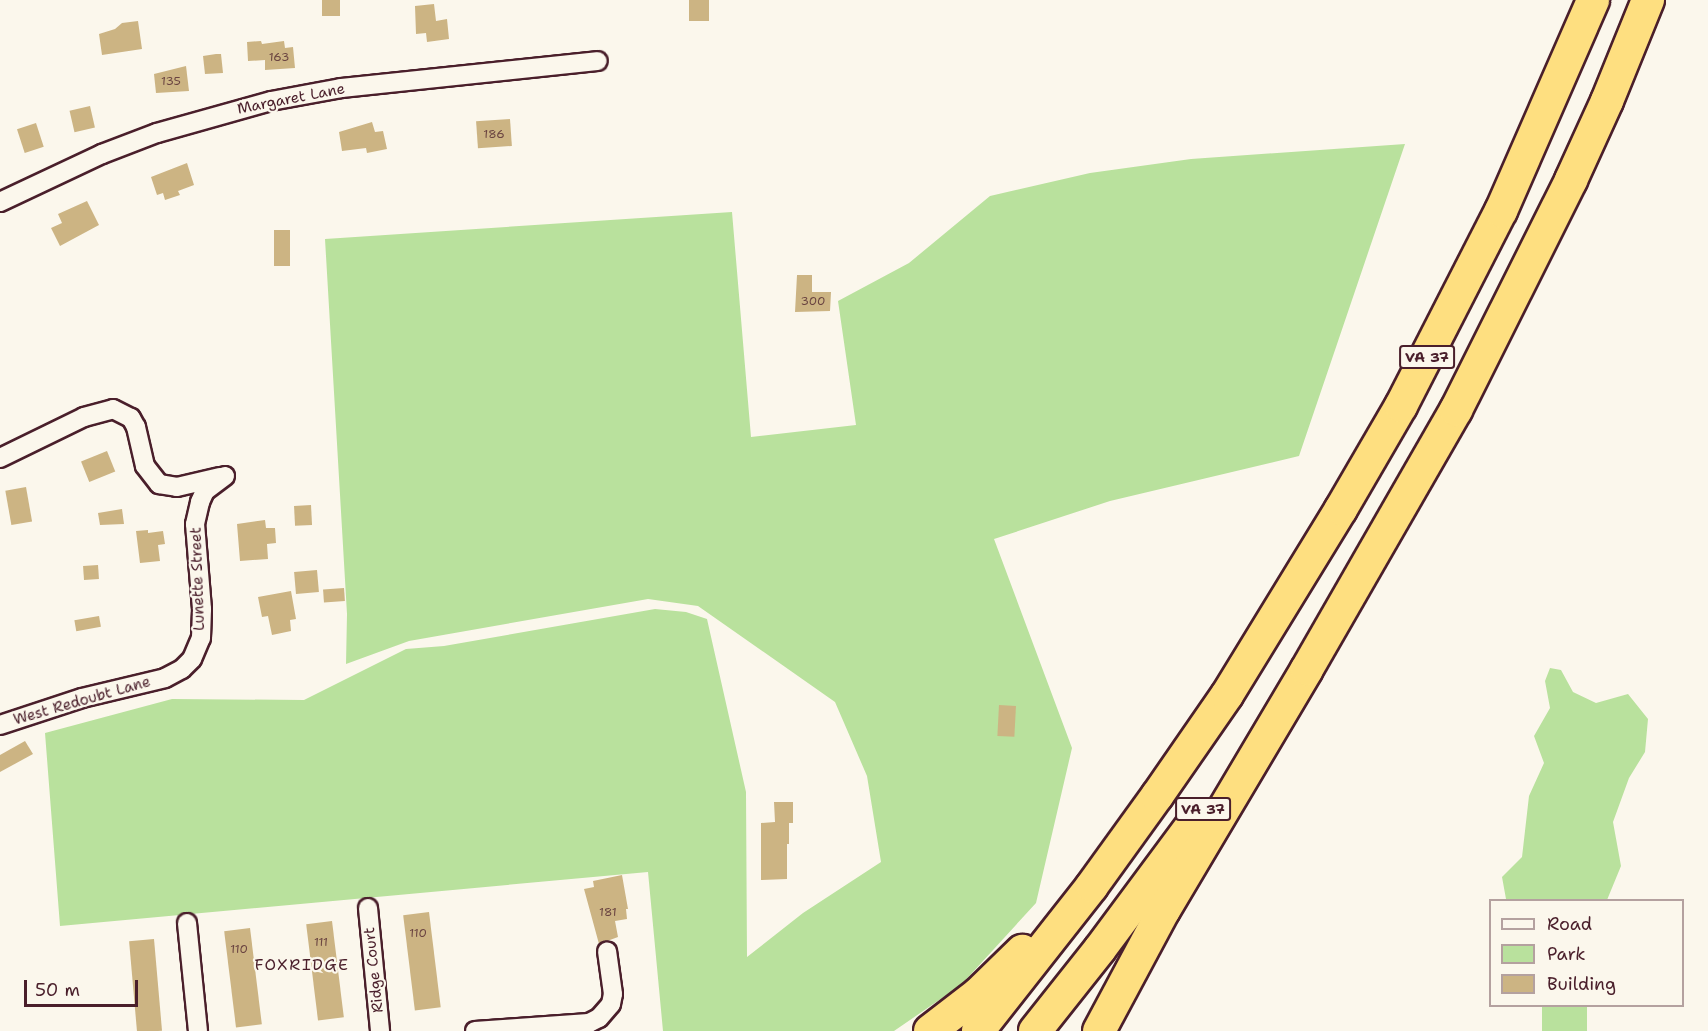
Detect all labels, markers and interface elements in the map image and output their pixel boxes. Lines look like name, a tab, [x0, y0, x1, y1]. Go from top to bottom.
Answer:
house number: 163	[269, 51, 289, 65]
house number: 135	[161, 75, 181, 89]
street label: Margaret Lane	[236, 80, 346, 118]
house number: 186	[483, 128, 505, 142]
house number: 300	[801, 295, 825, 309]
road number: VA 37	[1398, 346, 1456, 368]
street label: Lunette Street	[187, 527, 209, 631]
street label: West Redoubt Lane	[11, 673, 153, 729]
road number: VA 37	[1174, 798, 1232, 820]
legend	[1489, 899, 1684, 1007]
house number: 181	[599, 906, 617, 920]
text: Road	[1547, 912, 1592, 936]
street label: Ridge Court	[361, 926, 387, 1014]
house number: 110	[409, 927, 427, 941]
house number: 111	[314, 936, 328, 950]
text: Park	[1547, 942, 1586, 966]
house number: 110	[230, 943, 248, 957]
district label: FOXRIDGE	[255, 955, 349, 975]
scale bar	[27, 968, 141, 1006]
text: Building	[1547, 972, 1616, 996]
text: 50 m	[35, 978, 80, 1002]

